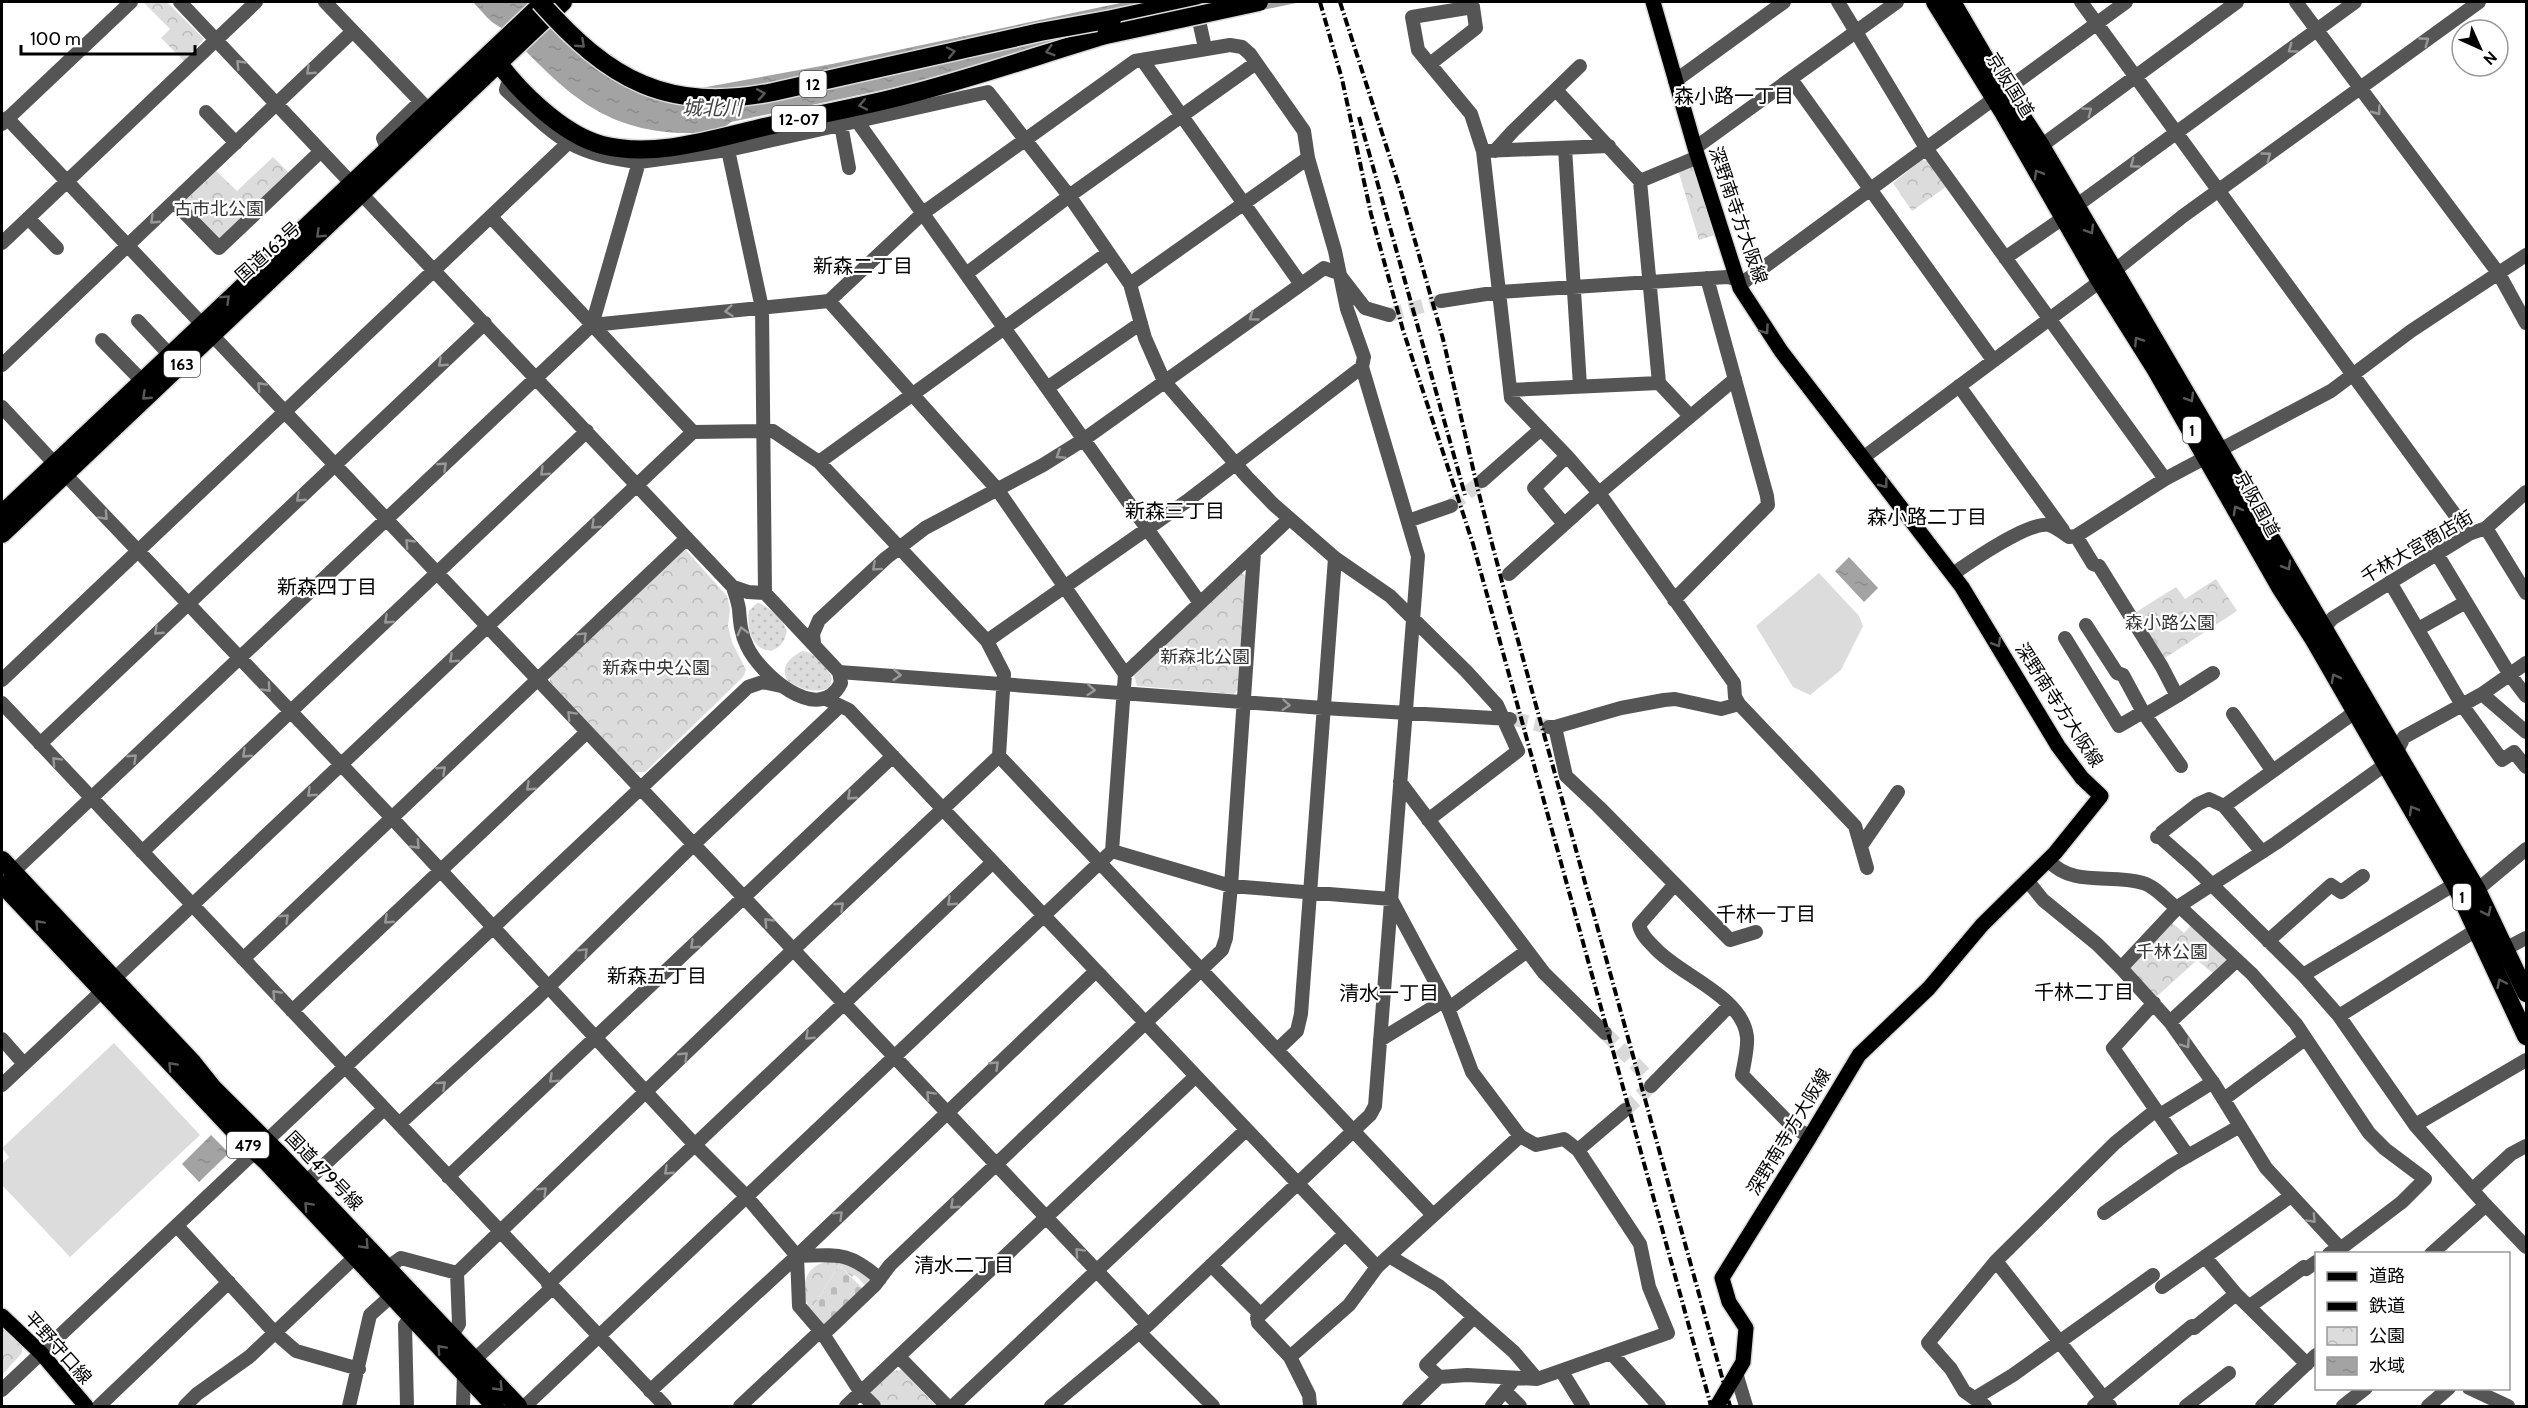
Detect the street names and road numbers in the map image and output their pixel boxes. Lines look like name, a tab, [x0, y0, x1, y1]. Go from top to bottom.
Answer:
street label: 京阪国道	[1982, 49, 2038, 121]
road number: 12	[800, 71, 826, 97]
road number: 12-07	[772, 106, 826, 132]
street label: 深野南寺方大阪線	[1704, 143, 1772, 287]
street label: 国道163号	[231, 217, 305, 287]
road number: 163	[164, 351, 200, 377]
road number: 1	[2183, 417, 2201, 443]
street label: 京阪国道	[2230, 467, 2284, 541]
street label: 千林大宮商店街	[2357, 506, 2477, 588]
street label: 深野南寺方大阪線	[2011, 639, 2107, 771]
road number: 1	[2453, 884, 2471, 910]
street label: 深野南寺方大阪線	[1742, 1065, 1836, 1199]
street label: 国道479号線	[281, 1127, 367, 1215]
road number: 479	[227, 1132, 269, 1158]
street label: 平野守口線	[20, 1307, 96, 1389]

